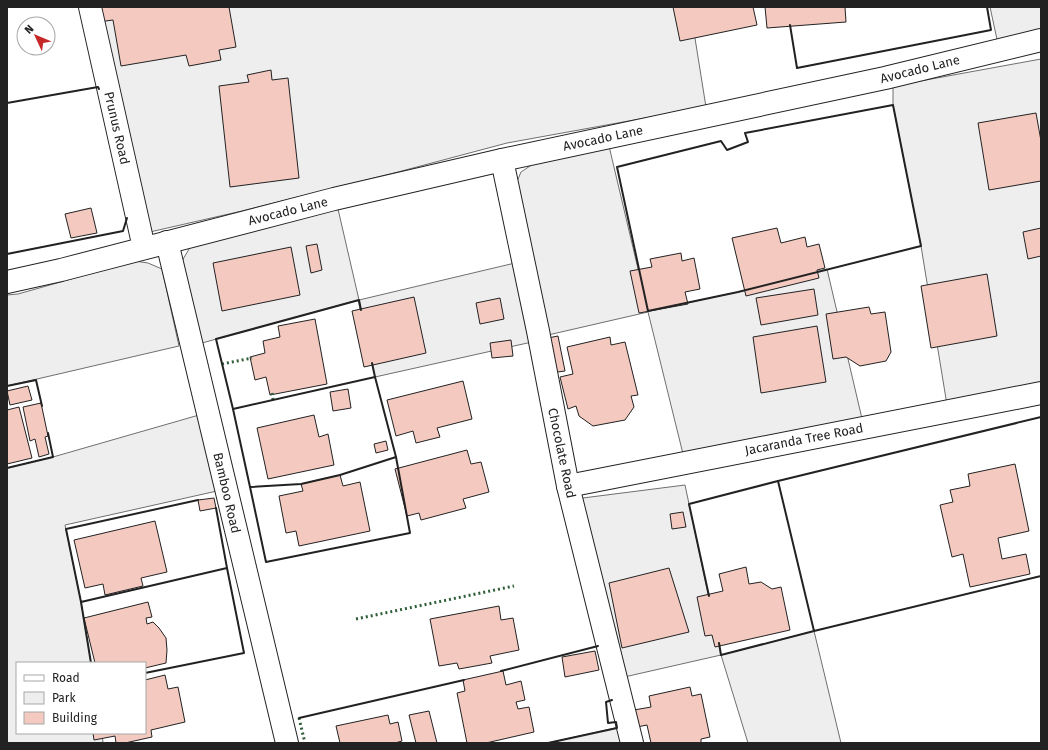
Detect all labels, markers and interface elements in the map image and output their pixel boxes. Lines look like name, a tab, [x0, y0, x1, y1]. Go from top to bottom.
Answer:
north arrow	[16, 16, 56, 56]
text: N	[22, 22, 36, 37]
street label: Avocado Lane	[879, 52, 961, 86]
street label: Prunus Road	[101, 90, 133, 166]
street label: Avocado Lane	[562, 122, 644, 154]
street label: Avocado Lane	[247, 194, 329, 228]
street label: Chocolate Road	[545, 407, 579, 499]
street label: Jacaranda Tree Road	[744, 420, 864, 458]
street label: Bamboo Road	[210, 451, 244, 535]
legend	[16, 662, 146, 734]
text: Road	[52, 671, 80, 685]
text: Park	[52, 691, 76, 705]
text: Building	[52, 711, 98, 725]

